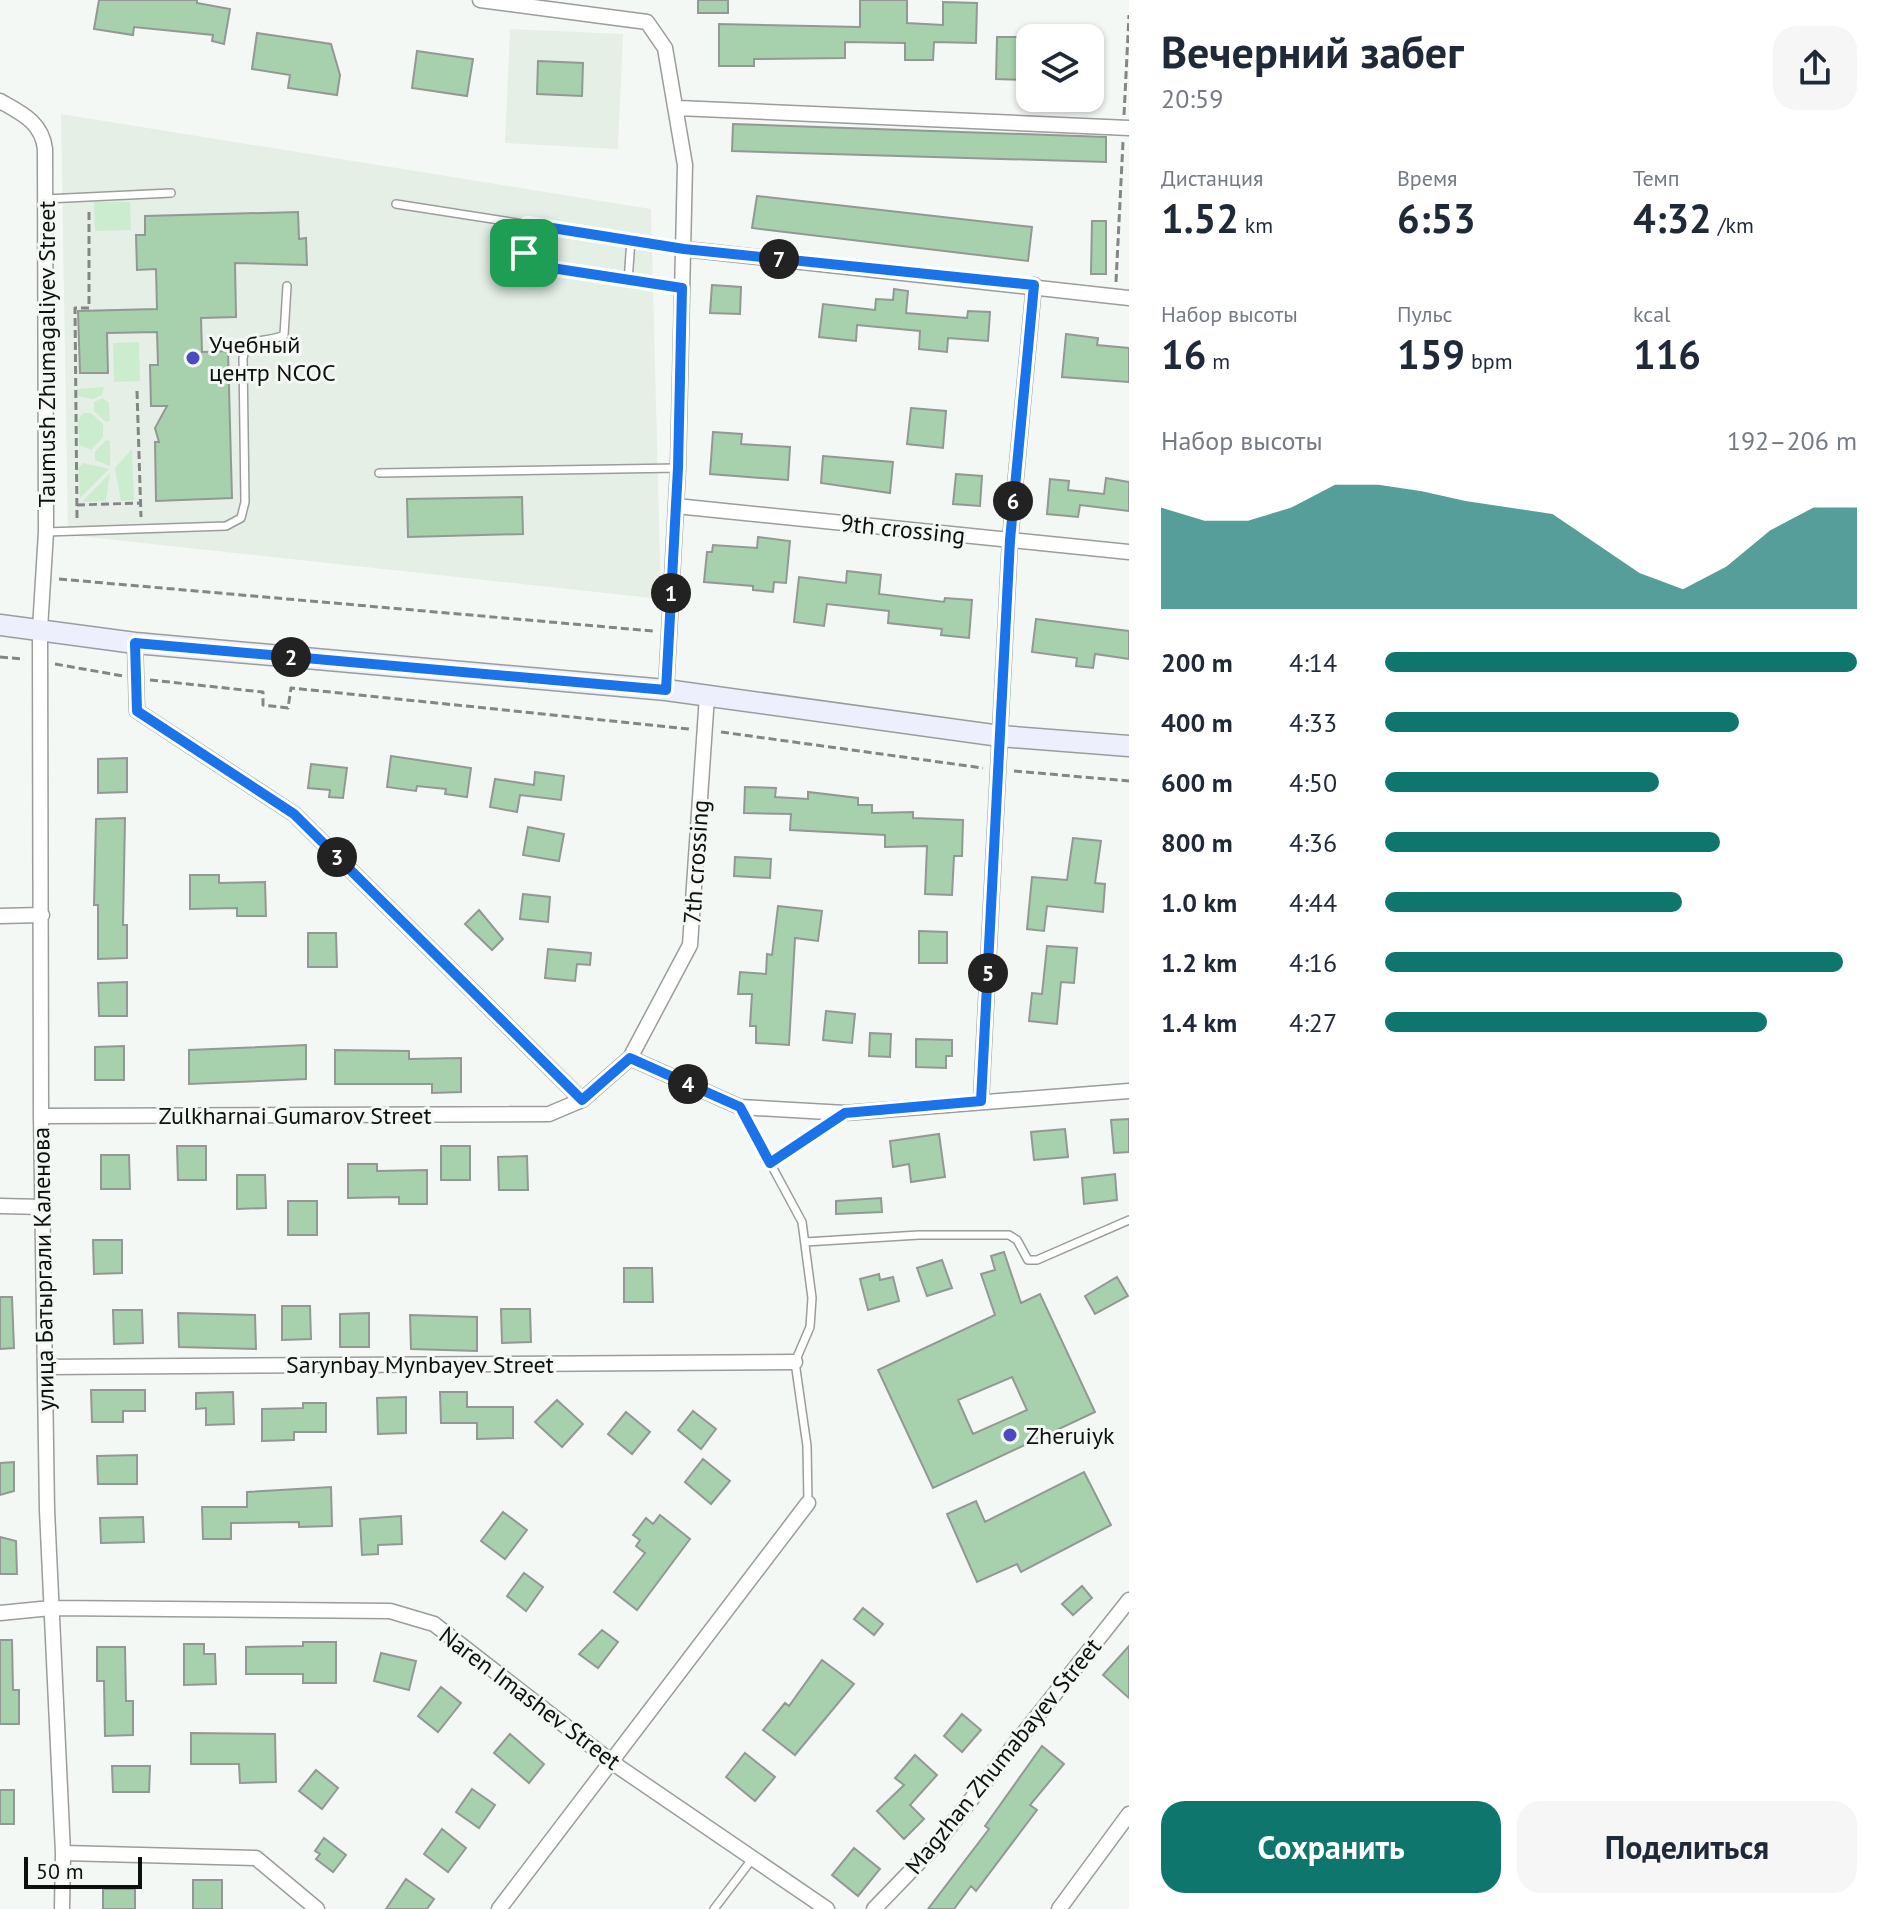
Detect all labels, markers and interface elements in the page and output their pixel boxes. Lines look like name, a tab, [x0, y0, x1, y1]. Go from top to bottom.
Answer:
text: Вечерний забег	[1161, 23, 1464, 80]
map controls	[1016, 24, 1104, 112]
button: layers	[1016, 24, 1104, 112]
button: share	[1773, 26, 1857, 110]
text: 20:59	[1161, 82, 1223, 115]
text: Дистанция	[1161, 164, 1263, 192]
text: Время	[1397, 164, 1458, 192]
text: Темп	[1633, 164, 1680, 192]
text: 1.52	[1161, 192, 1239, 244]
text: 6:53	[1397, 192, 1476, 244]
text: 4:32	[1633, 192, 1712, 244]
street label: Taumush Zhumagaliyev Street	[31, 201, 62, 507]
text: km	[1239, 211, 1273, 239]
text: /km	[1712, 211, 1754, 239]
pin	[490, 219, 558, 287]
icon: arrive	[502, 231, 546, 275]
pin: 7	[759, 239, 799, 279]
text: 7	[773, 245, 785, 273]
text: Набор высоты	[1161, 300, 1298, 328]
text: Пульс	[1397, 300, 1452, 328]
text: kcal	[1633, 300, 1671, 328]
text: 16	[1161, 328, 1206, 380]
text: 159	[1397, 328, 1465, 380]
text: 116	[1633, 328, 1701, 380]
place label: Учебный центр NCOC	[209, 329, 336, 388]
text: m	[1206, 347, 1230, 375]
text: bpm	[1465, 347, 1513, 375]
marker: Учебный центр NCOC	[184, 349, 202, 367]
text: Набор высоты	[1161, 424, 1323, 457]
text: 192–206 m	[1727, 424, 1857, 457]
pin: 6	[993, 481, 1033, 521]
text: 6	[1007, 487, 1019, 515]
street label: 9th crossing	[839, 507, 967, 551]
pin: 1	[651, 573, 691, 613]
text: 1	[665, 579, 677, 607]
pin: 2	[271, 637, 311, 677]
text: 2	[285, 643, 297, 671]
text: 200 m	[1161, 646, 1233, 679]
text: 4:14	[1289, 646, 1337, 679]
text: 400 m	[1161, 706, 1233, 739]
text: 4:33	[1289, 706, 1337, 739]
text: 600 m	[1161, 766, 1233, 799]
text: 4:50	[1289, 766, 1337, 799]
street label: 7th crossing	[676, 799, 716, 925]
text: 800 m	[1161, 826, 1233, 859]
text: 4:36	[1289, 826, 1337, 859]
pin: 3	[317, 837, 357, 877]
text: 3	[331, 843, 343, 871]
text: 1.0 km	[1161, 886, 1237, 919]
text: 4:44	[1289, 886, 1337, 919]
text: 1.2 km	[1161, 946, 1237, 979]
text: 4:16	[1289, 946, 1337, 979]
pin: 5	[968, 953, 1008, 993]
text: 5	[982, 959, 994, 987]
text: 1.4 km	[1161, 1006, 1237, 1039]
text: 4:27	[1289, 1006, 1337, 1039]
pin: 4	[668, 1064, 708, 1104]
text: 4	[682, 1070, 694, 1098]
street label: Zulkharnai Gumarov Street	[158, 1100, 432, 1131]
street label: улица Батыргали Каленова	[25, 1127, 61, 1411]
street label: Sarynbay Mynbayev Street	[286, 1349, 554, 1380]
place label: Zheruiyk	[1026, 1420, 1115, 1451]
marker: Zheruiyk	[1001, 1426, 1019, 1444]
street label: Naren Imashev Street	[433, 1620, 627, 1776]
street label: Magzhan Zhumabayev Street	[898, 1632, 1108, 1880]
button: Сохранить	[1161, 1801, 1501, 1893]
button: Поделиться	[1517, 1801, 1857, 1893]
scale bar	[24, 1853, 142, 1889]
text: 50 m	[36, 1857, 84, 1885]

